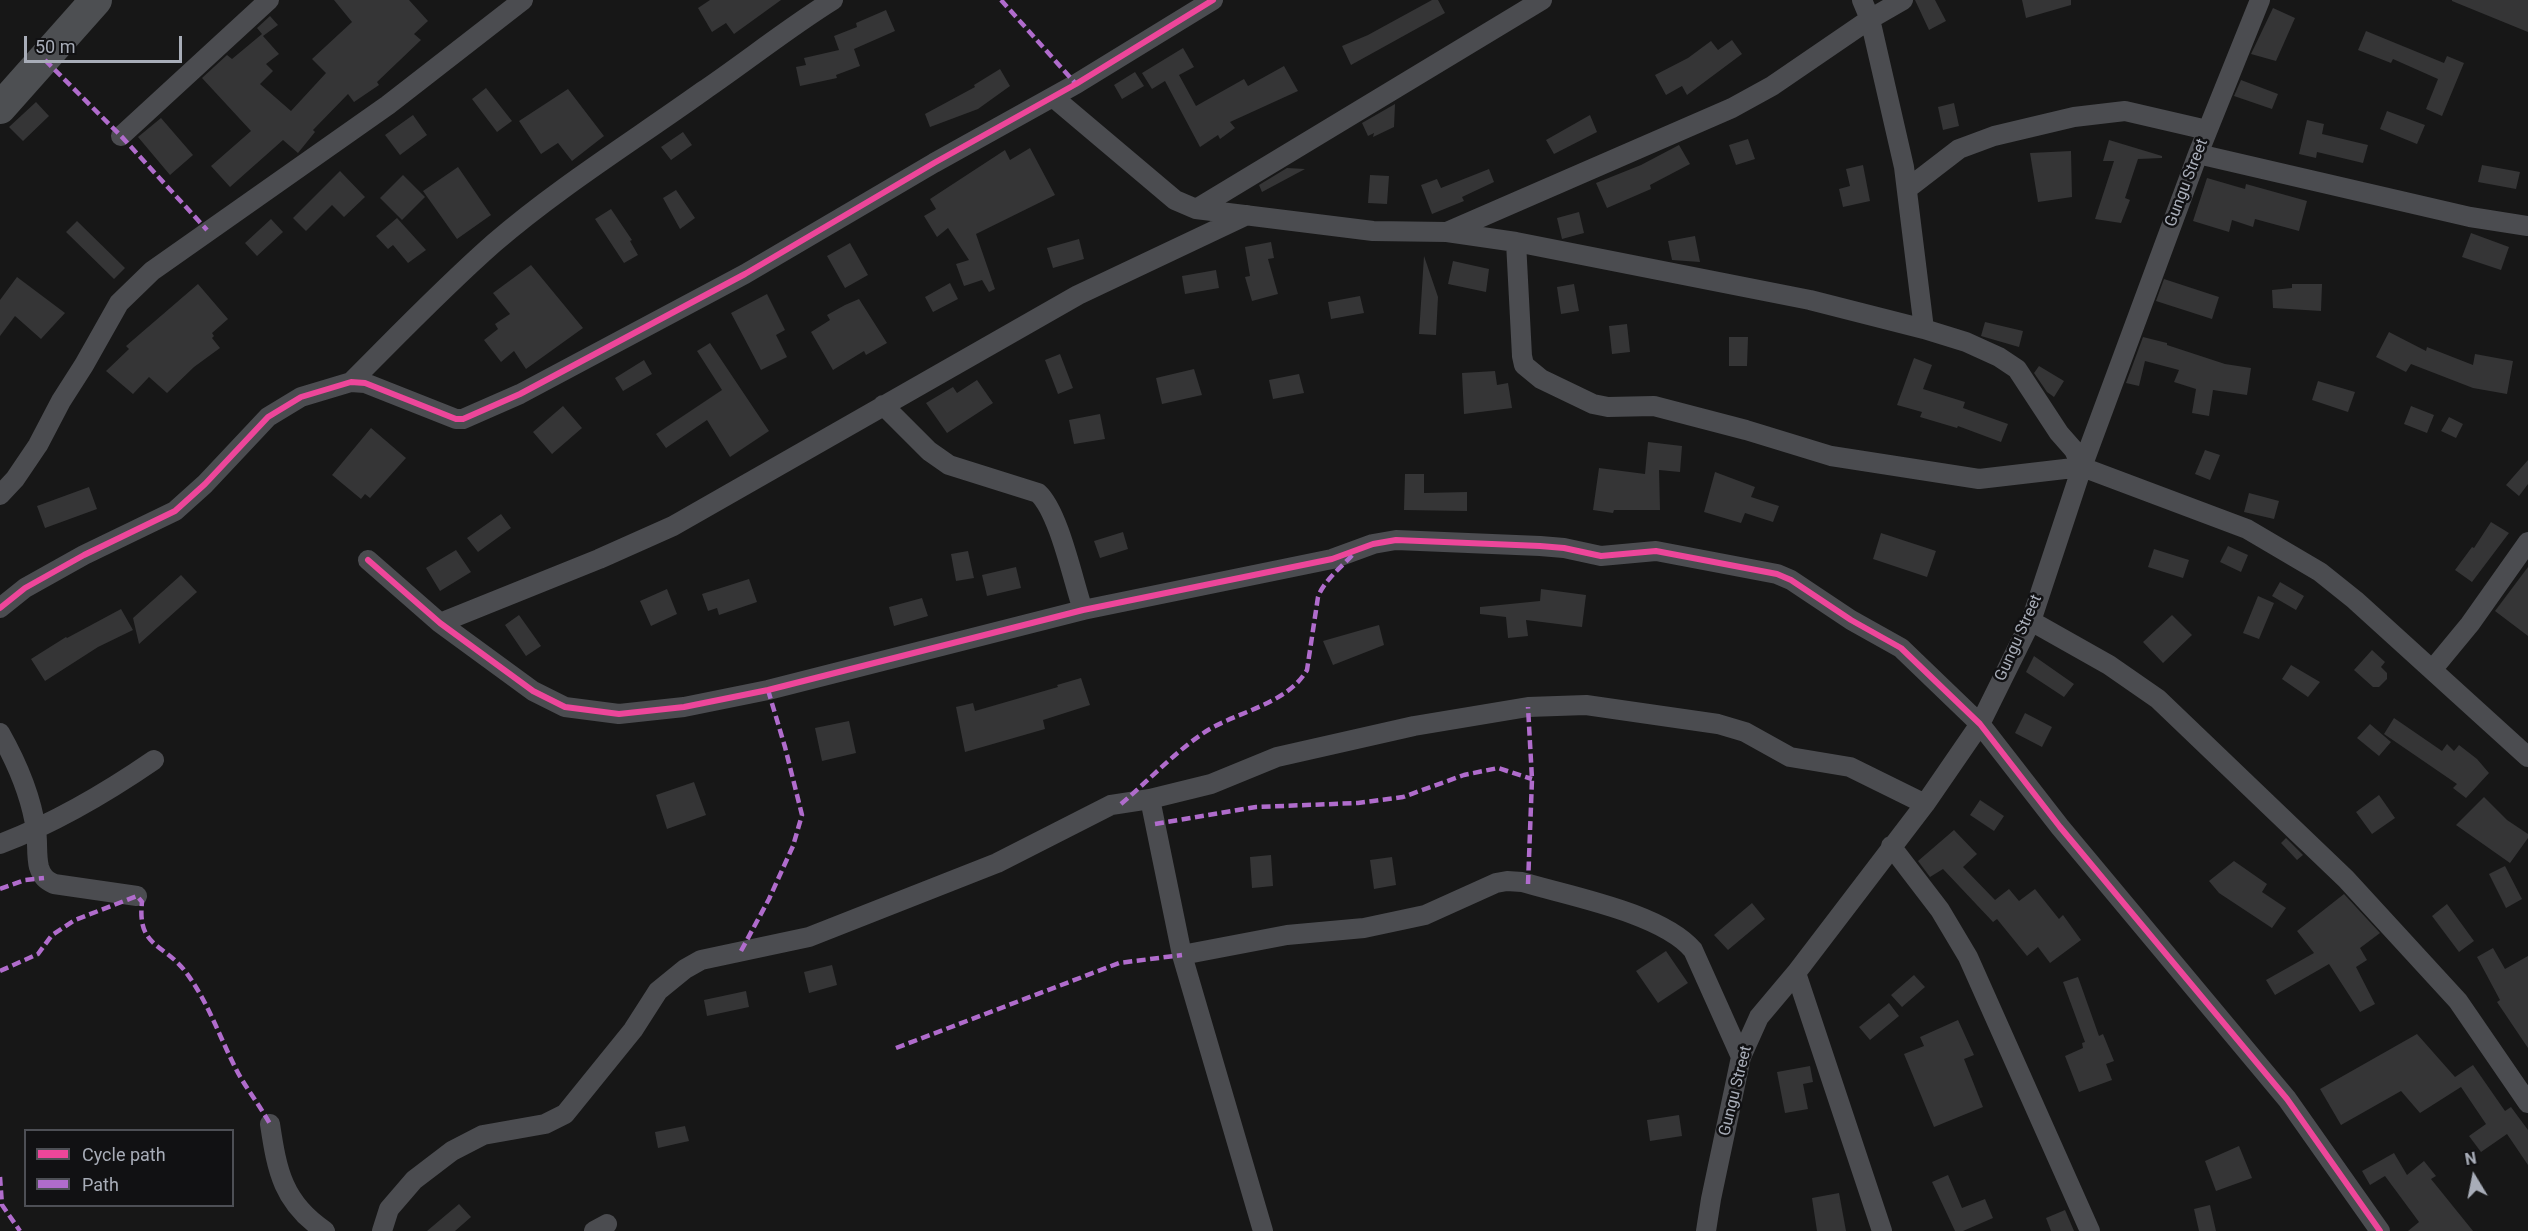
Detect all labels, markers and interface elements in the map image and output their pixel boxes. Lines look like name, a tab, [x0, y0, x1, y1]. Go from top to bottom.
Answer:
scale bar	[27, 24, 184, 62]
text: 50 m	[35, 36, 75, 57]
street label: Gungu Street	[2161, 136, 2213, 230]
street label: Gungu Street	[1991, 592, 2047, 684]
street label: Gungu Street	[1715, 1044, 1757, 1138]
legend	[24, 1129, 234, 1207]
text: Cycle path	[82, 1144, 166, 1165]
north arrow	[2444, 1147, 2504, 1207]
text: N	[2464, 1148, 2478, 1169]
text: Path	[82, 1174, 119, 1195]

